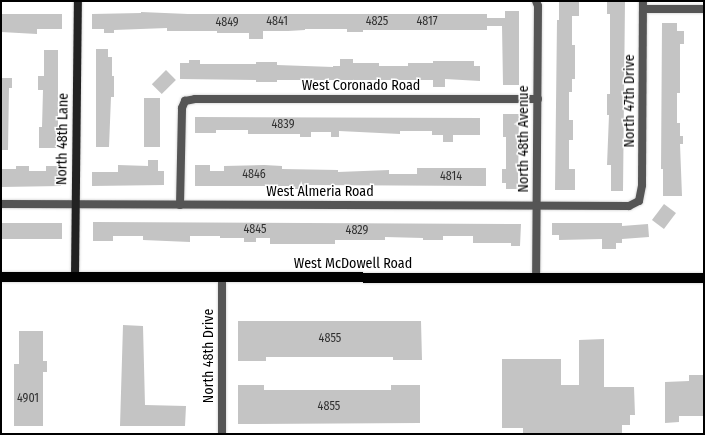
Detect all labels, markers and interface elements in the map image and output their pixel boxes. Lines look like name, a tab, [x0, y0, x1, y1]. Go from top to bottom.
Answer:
house number: 4841	[266, 15, 288, 29]
house number: 4825	[366, 15, 388, 29]
house number: 4817	[416, 15, 438, 29]
house number: 4849	[215, 16, 239, 30]
street label: North 47th Drive	[622, 54, 638, 148]
street label: West Coronado Road	[302, 78, 420, 94]
street label: North 48th Avenue	[516, 85, 532, 193]
street label: North 48th Lane	[54, 93, 72, 185]
house number: 4839	[272, 118, 294, 132]
house number: 4846	[242, 168, 266, 182]
house number: 4814	[440, 170, 462, 184]
street label: West Almeria Road	[266, 184, 374, 200]
house number: 4845	[243, 223, 267, 237]
house number: 4829	[346, 224, 368, 238]
street label: West McDowell Road	[294, 256, 412, 272]
street label: North 48th Drive	[201, 309, 217, 403]
house number: 4855	[319, 332, 341, 346]
house number: 4901	[17, 392, 39, 406]
house number: 4855	[318, 400, 340, 414]

